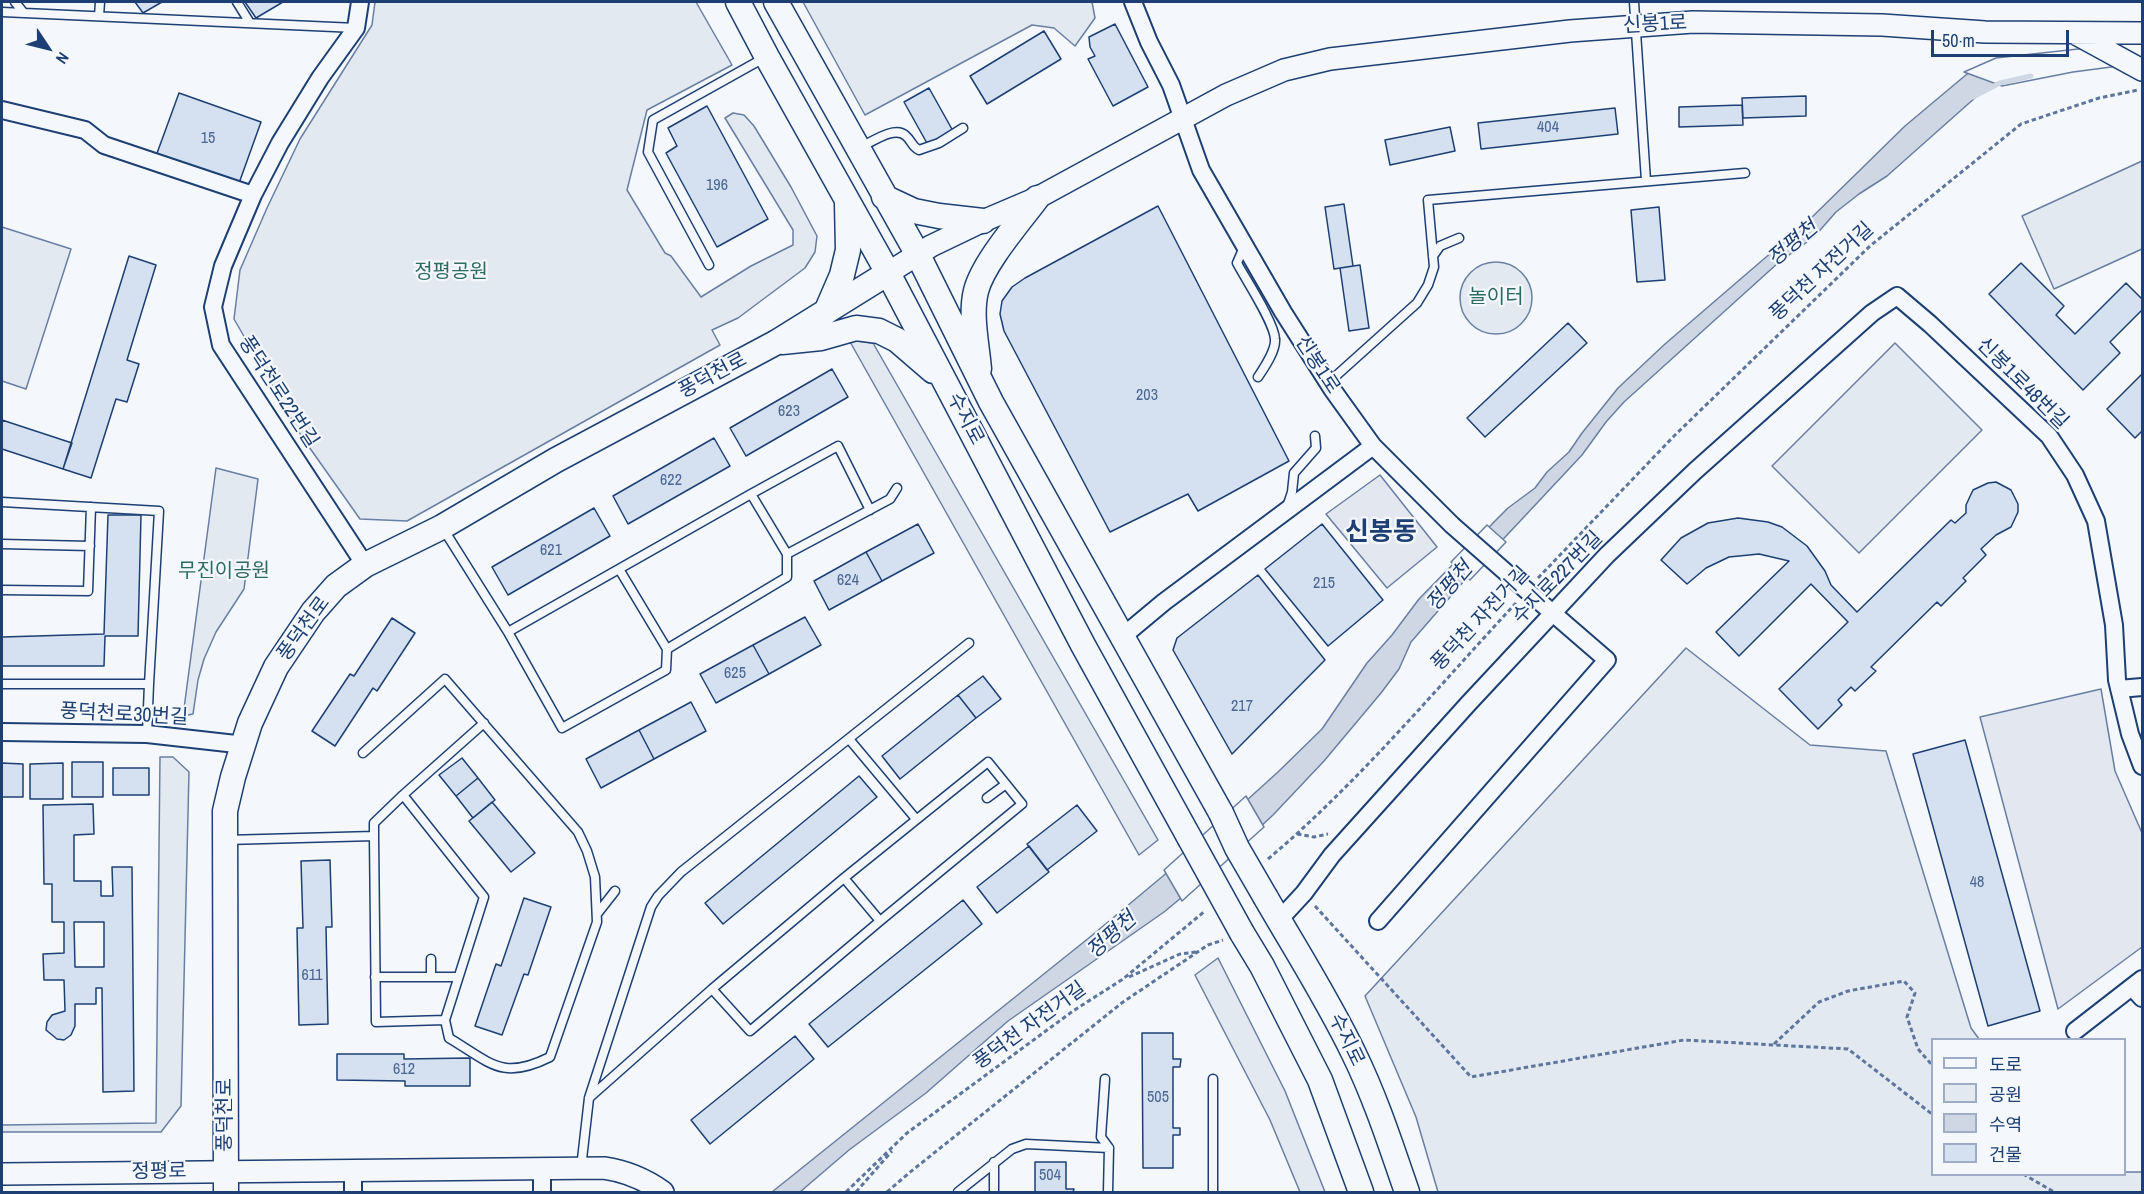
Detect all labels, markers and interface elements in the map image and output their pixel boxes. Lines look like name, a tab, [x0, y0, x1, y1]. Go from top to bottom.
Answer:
street label: 신봉1로	[1622, 11, 1688, 39]
north arrow	[18, 18, 78, 78]
scale bar	[1934, 18, 2072, 56]
text: 50 m	[1942, 28, 1975, 53]
text: N	[51, 48, 74, 69]
house number: 404	[1537, 118, 1559, 138]
house number: 15	[201, 129, 215, 149]
house number: 196	[706, 176, 728, 196]
water label: 정평천	[1763, 216, 1823, 272]
street label: 풍덕천 자전거길	[1765, 218, 1879, 326]
park label: 정평공원	[414, 261, 488, 285]
park label: 놀이터	[1468, 286, 1524, 310]
street label: 신봉1로	[1289, 331, 1345, 399]
street label: 풍덕천로22번길	[233, 332, 323, 452]
street label: 신봉1로48번길	[1971, 333, 2073, 435]
street label: 풍덕천로	[675, 348, 751, 404]
house number: 203	[1136, 386, 1158, 406]
street label: 수지로	[941, 389, 989, 449]
house number: 623	[778, 402, 800, 422]
house number: 622	[660, 471, 682, 491]
district label: 신봉동	[1345, 517, 1417, 549]
street label: 수지로227번길	[1508, 527, 1608, 629]
house number: 621	[540, 541, 562, 561]
water label: 정평천	[1421, 557, 1479, 617]
park label: 무진이공원	[178, 560, 270, 584]
street label: 풍덕천 자전거길	[1427, 562, 1535, 676]
house number: 624	[837, 571, 859, 591]
house number: 215	[1313, 574, 1335, 594]
street label: 풍덕천로	[273, 592, 335, 666]
house number: 625	[724, 664, 746, 684]
house number: 217	[1231, 697, 1253, 717]
street label: 풍덕천로30번길	[59, 700, 189, 730]
house number: 48	[1970, 873, 1984, 893]
water label: 정평천	[1082, 907, 1142, 965]
house number: 611	[302, 966, 322, 986]
street label: 풍덕천 자전거길	[969, 977, 1091, 1075]
street label: 수지로	[1323, 1010, 1369, 1070]
legend	[1931, 1038, 2126, 1176]
text: 도로	[1989, 1052, 2022, 1077]
house number: 612	[393, 1060, 415, 1080]
street label: 풍덕천로	[214, 1078, 238, 1152]
text: 공원	[1989, 1082, 2022, 1107]
house number: 505	[1147, 1088, 1169, 1108]
text: 수역	[1989, 1112, 2022, 1137]
text: 건물	[1989, 1142, 2022, 1167]
street label: 정평로	[131, 1160, 187, 1184]
house number: 504	[1039, 1166, 1061, 1186]

